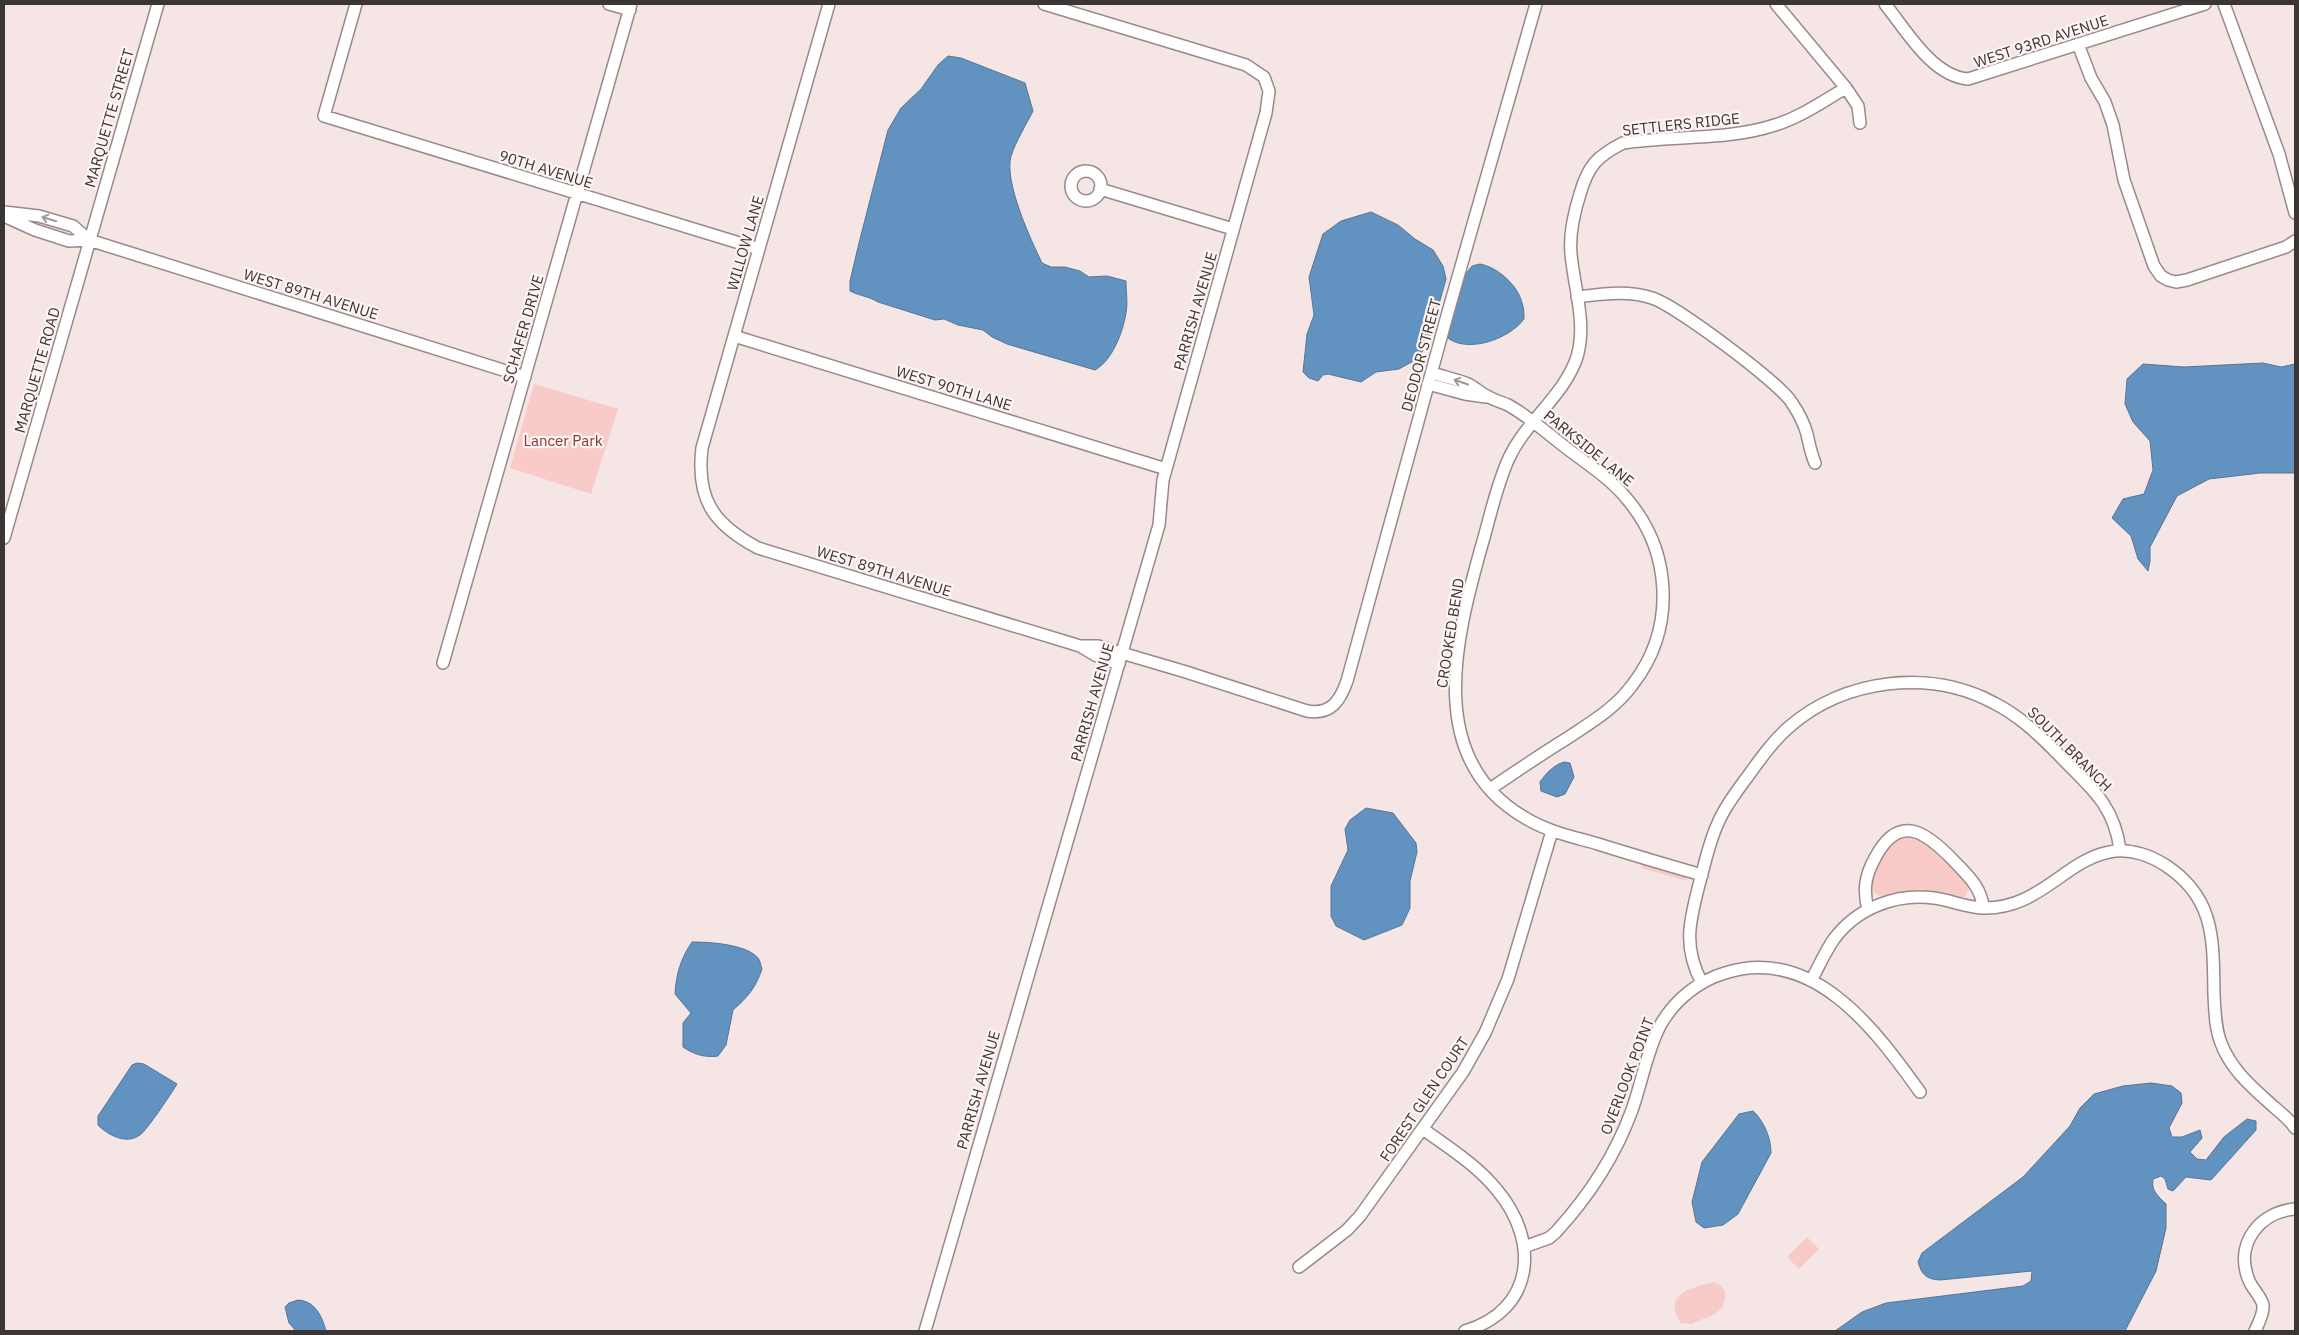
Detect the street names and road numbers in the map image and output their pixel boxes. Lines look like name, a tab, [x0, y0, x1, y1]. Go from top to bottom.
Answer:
street label: WEST 93RD AVENUE	[1971, 10, 2111, 72]
street label: MARQUETTE STREET	[80, 46, 138, 190]
street label: SETTLERS RIDGE	[1621, 108, 1741, 140]
street label: 90TH AVENUE	[497, 146, 595, 192]
street label: WILLOW LANE	[722, 193, 768, 293]
street label: PARRISH AVENUE	[1169, 250, 1221, 372]
street label: WEST 89TH AVENUE	[241, 264, 381, 324]
street label: SCHAFER DRIVE	[498, 273, 548, 385]
street label: DEODOR STREET	[1397, 296, 1445, 413]
street label: MARQUETTE ROAD	[10, 305, 64, 435]
street label: WEST 90TH LANE	[894, 361, 1014, 415]
street label: PARKSIDE LANE	[1540, 406, 1638, 490]
street label: WEST 89TH AVENUE	[814, 541, 954, 601]
street label: CROOKED BEND	[1432, 577, 1468, 689]
street label: PARRISH AVENUE	[1066, 641, 1118, 763]
street label: SOUTH BRANCH	[2024, 703, 2116, 795]
street label: OVERLOOK POINT	[1596, 1014, 1658, 1137]
street label: PARRISH AVENUE	[952, 1029, 1004, 1151]
street label: FOREST GLEN COURT	[1375, 1033, 1473, 1165]

